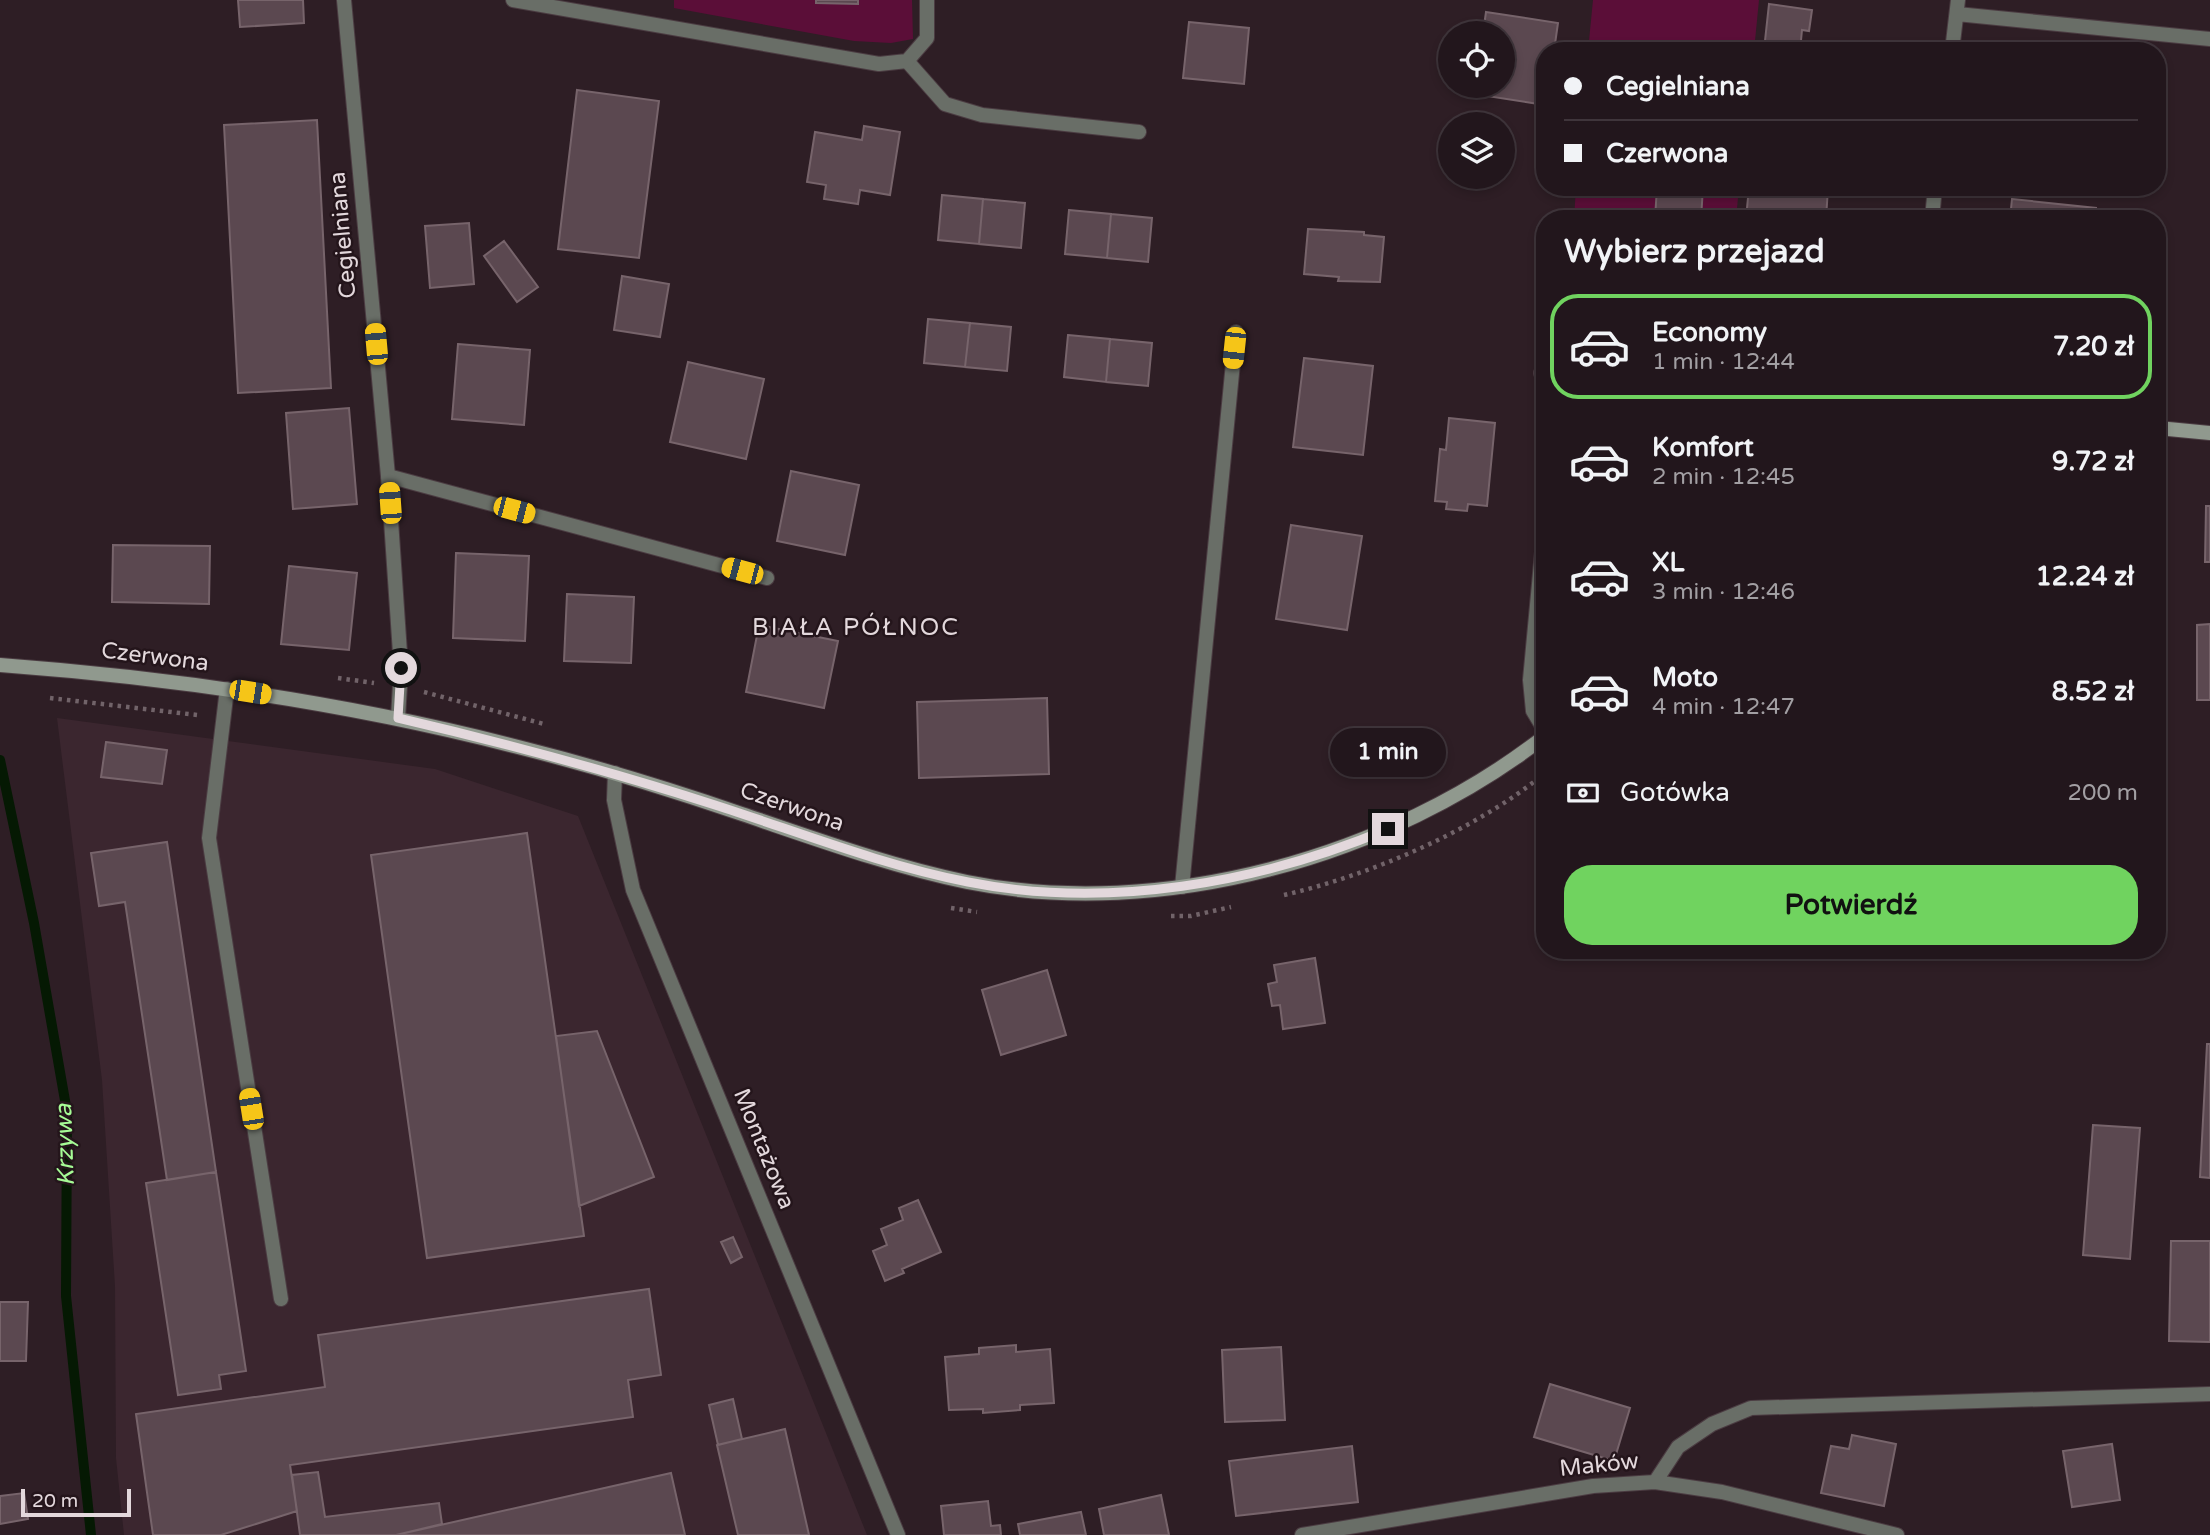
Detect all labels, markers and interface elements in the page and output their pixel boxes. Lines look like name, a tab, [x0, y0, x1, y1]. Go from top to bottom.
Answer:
map controls	[1438, 21, 1515, 189]
button: locate	[1438, 21, 1515, 98]
text: Cegielniana	[1606, 71, 1750, 102]
button: layers	[1438, 112, 1515, 189]
text: Czerwona	[1606, 138, 1728, 169]
street label: Cegielniana	[324, 170, 362, 300]
text: Wybierz przejazd	[1564, 233, 1825, 271]
icon: car	[1568, 315, 1631, 378]
text: Economy	[1652, 317, 1767, 348]
car	[364, 322, 389, 366]
car	[1222, 326, 1247, 370]
text: 7.20 zł	[2053, 331, 2134, 362]
text: 1 min · 12:44	[1652, 348, 1795, 376]
icon: car	[1568, 430, 1631, 493]
text: Komfort	[1652, 432, 1754, 463]
text: 9.72 zł	[2052, 446, 2134, 477]
text: 2 min · 12:45	[1652, 463, 1795, 491]
car	[379, 481, 402, 525]
car	[491, 494, 538, 526]
icon: car	[1568, 545, 1631, 608]
text: XL	[1652, 547, 1684, 578]
car	[719, 555, 766, 587]
text: 12.24 zł	[2035, 561, 2134, 592]
text: 3 min · 12:46	[1652, 578, 1795, 606]
district label: BIAŁA PÓŁNOC	[752, 612, 960, 642]
street label: Czerwona	[100, 637, 210, 677]
route start	[385, 652, 417, 684]
icon: car	[1568, 660, 1631, 723]
text: Moto	[1652, 662, 1718, 693]
text: 8.52 zł	[2052, 676, 2134, 707]
car	[228, 678, 273, 706]
text: 4 min · 12:47	[1652, 693, 1795, 721]
callout: 1 min	[1330, 728, 1446, 776]
text: 1 min	[1357, 738, 1419, 766]
icon: cash	[1564, 774, 1602, 812]
street label: Czerwona	[736, 776, 848, 838]
text: Gotówka	[1620, 777, 1730, 808]
text: 200 m	[2068, 779, 2138, 807]
route end	[1372, 813, 1404, 845]
button: Potwierdź	[1564, 865, 2138, 945]
street label: Montażowa	[727, 1085, 801, 1213]
car	[238, 1087, 265, 1131]
water label: Krzywa	[49, 1103, 81, 1187]
street label: Maków	[1558, 1447, 1640, 1483]
scale bar	[21, 1486, 131, 1518]
text: 20 m	[32, 1490, 78, 1512]

